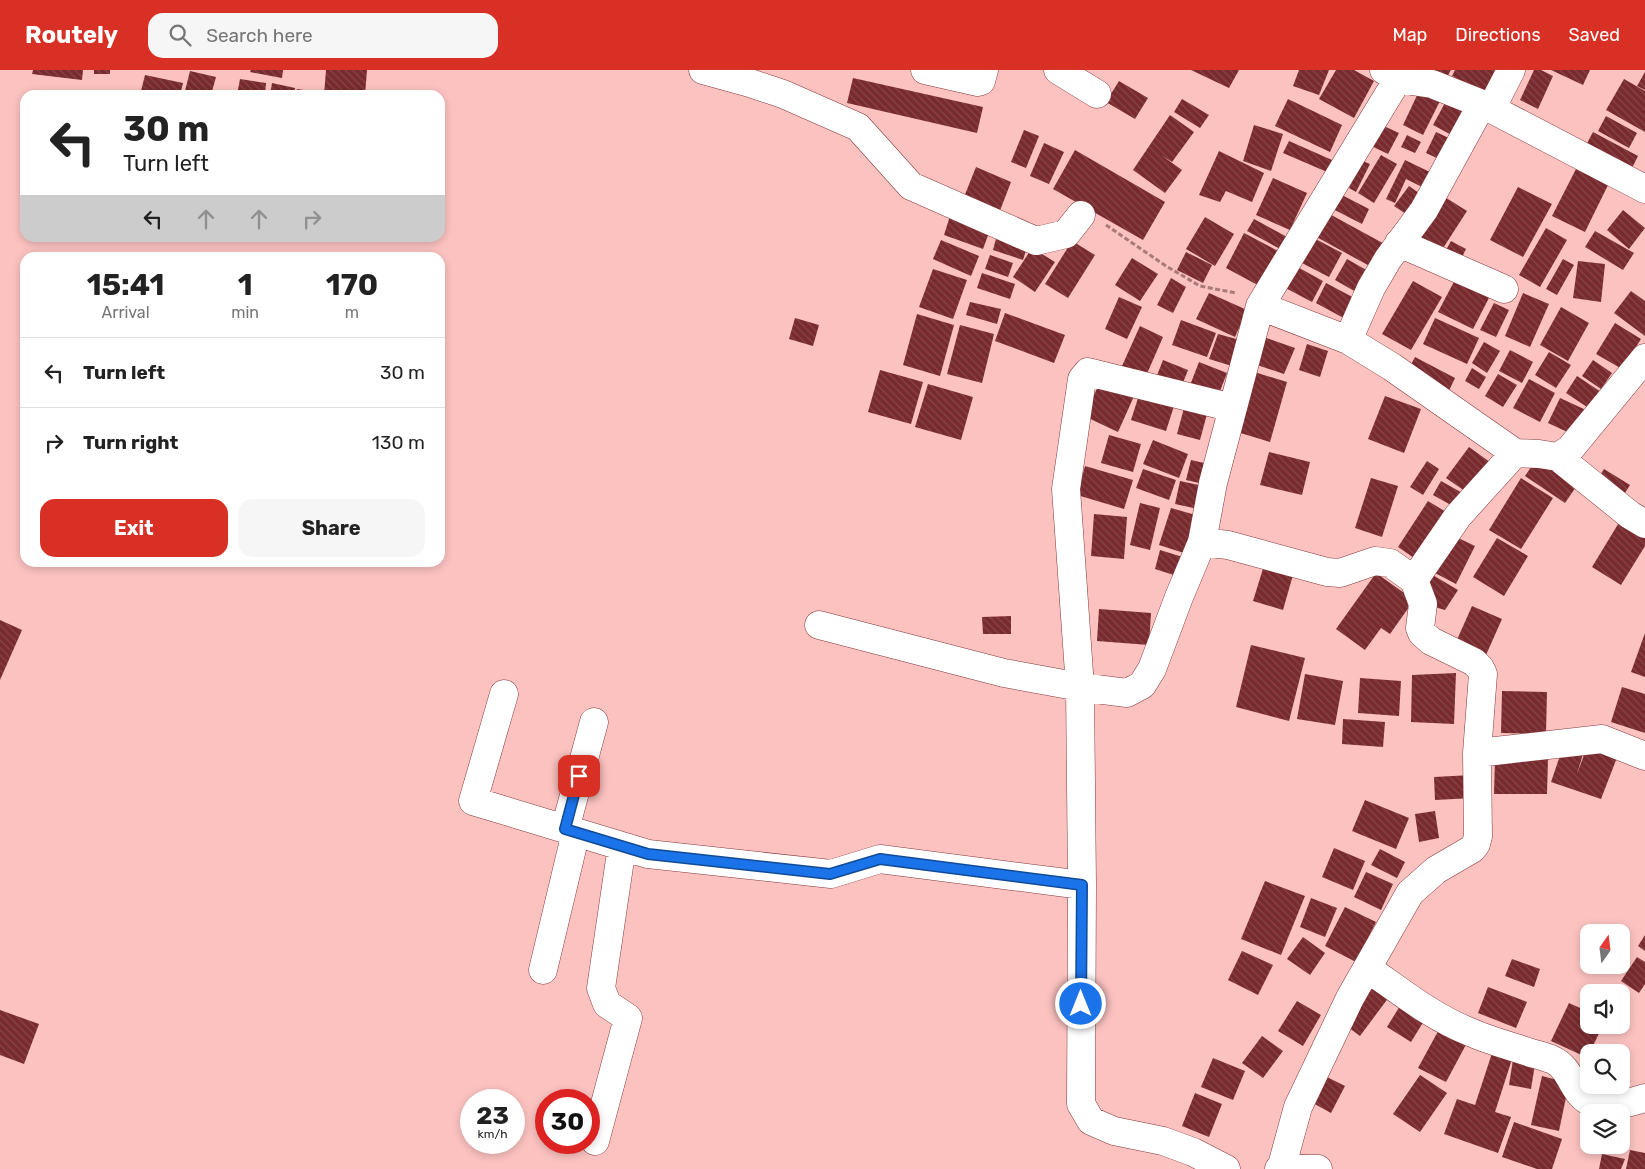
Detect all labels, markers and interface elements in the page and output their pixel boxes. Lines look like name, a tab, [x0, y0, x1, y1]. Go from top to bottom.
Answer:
search box	[148, 13, 498, 58]
text: Routely	[25, 21, 118, 49]
icon: search	[166, 21, 194, 49]
text: Search here	[206, 24, 313, 47]
text: Map	[1392, 24, 1427, 46]
text: Directions	[1455, 24, 1541, 46]
text: Saved	[1569, 24, 1620, 46]
text: 30 m	[123, 108, 209, 150]
icon: left	[40, 110, 105, 175]
text: Turn left	[123, 150, 209, 177]
icon: left	[139, 205, 167, 233]
icon: ahead	[192, 205, 220, 233]
icon: ahead	[245, 205, 273, 233]
icon: right	[298, 205, 326, 233]
text: 15:41	[87, 267, 164, 303]
text: 1	[238, 267, 253, 303]
text: 170	[326, 267, 378, 303]
text: Arrival	[102, 303, 150, 322]
text: min	[231, 303, 259, 322]
text: m	[345, 303, 359, 322]
icon: left	[40, 359, 68, 387]
text: Turn left	[83, 361, 165, 384]
text: 30 m	[380, 361, 425, 384]
icon: right	[40, 429, 68, 457]
text: Turn right	[83, 431, 178, 454]
text: 130 m	[372, 431, 425, 454]
button: Exit	[40, 499, 228, 557]
button: Share	[238, 499, 425, 557]
pin	[558, 755, 600, 797]
icon: arrive	[565, 762, 593, 790]
north arrow	[1580, 924, 1630, 974]
map controls	[1580, 924, 1630, 1154]
position arrow	[1054, 977, 1106, 1029]
button: sound	[1580, 984, 1630, 1034]
button: search	[1580, 1044, 1630, 1094]
speed limit sign: 30	[535, 1089, 600, 1154]
text: 23	[476, 1101, 509, 1130]
button: layers	[1580, 1104, 1630, 1154]
text: km/h	[478, 1127, 507, 1141]

